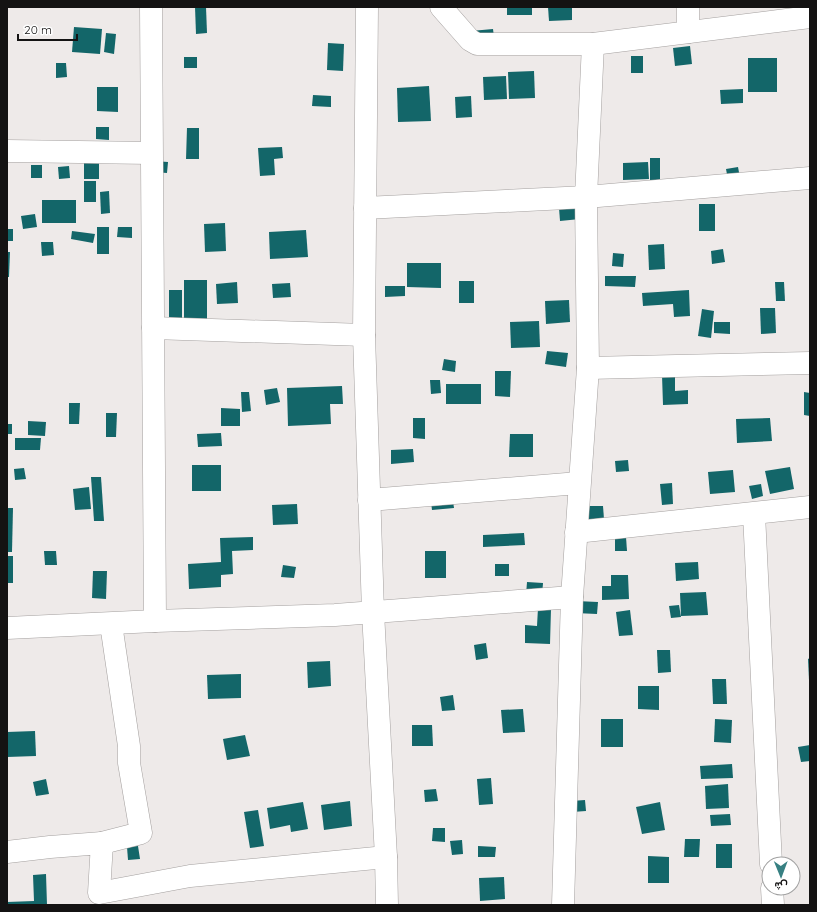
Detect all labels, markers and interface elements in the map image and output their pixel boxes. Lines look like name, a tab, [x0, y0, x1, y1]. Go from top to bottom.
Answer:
scale bar	[18, 16, 77, 42]
text: 20 m	[24, 22, 52, 37]
north arrow	[761, 856, 801, 896]
text: ش	[774, 879, 788, 893]

